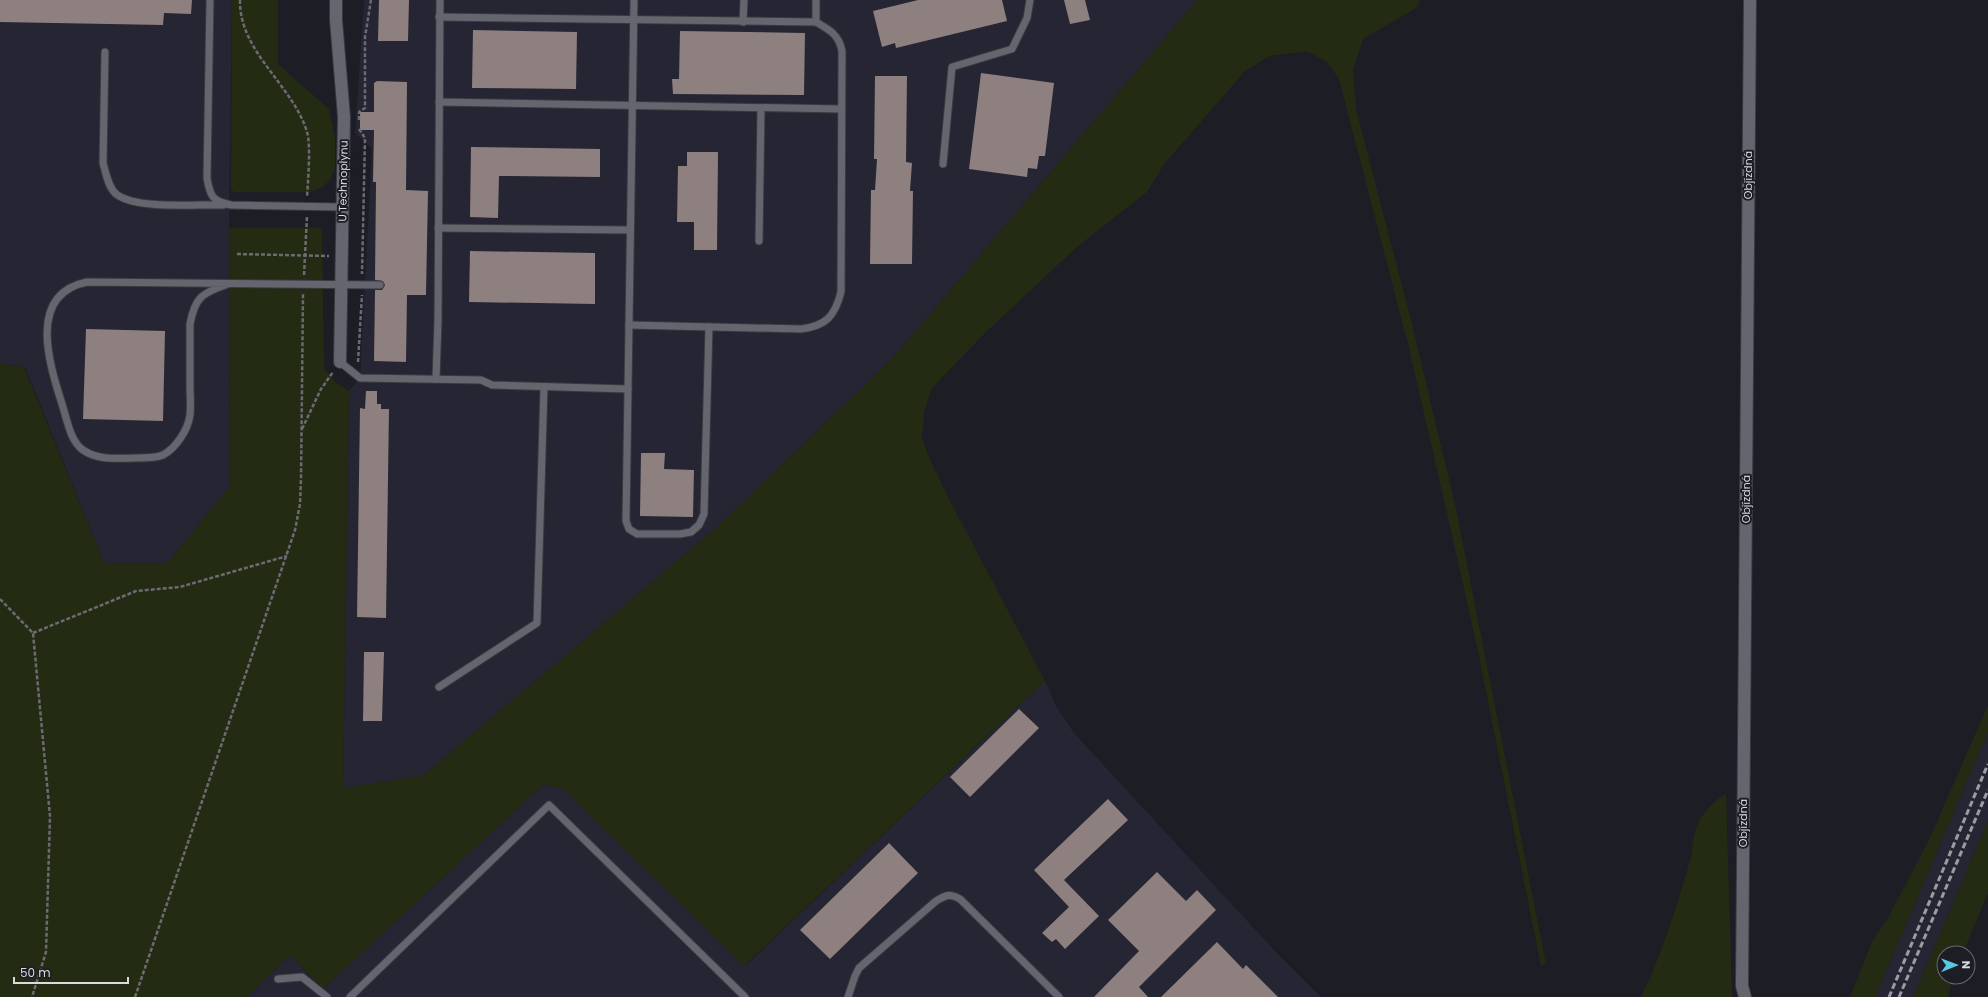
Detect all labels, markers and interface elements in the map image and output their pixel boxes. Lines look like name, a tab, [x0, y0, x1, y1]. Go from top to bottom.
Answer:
street label: U Technoplynu	[334, 140, 352, 222]
street label: Objízdná	[1740, 151, 1756, 199]
street label: Objízdná	[1738, 475, 1754, 523]
street label: Objízdná	[1735, 799, 1751, 847]
north arrow	[1936, 945, 1976, 985]
scale bar	[14, 959, 128, 985]
text: N	[1958, 961, 1974, 969]
text: 50 m	[20, 964, 51, 981]

